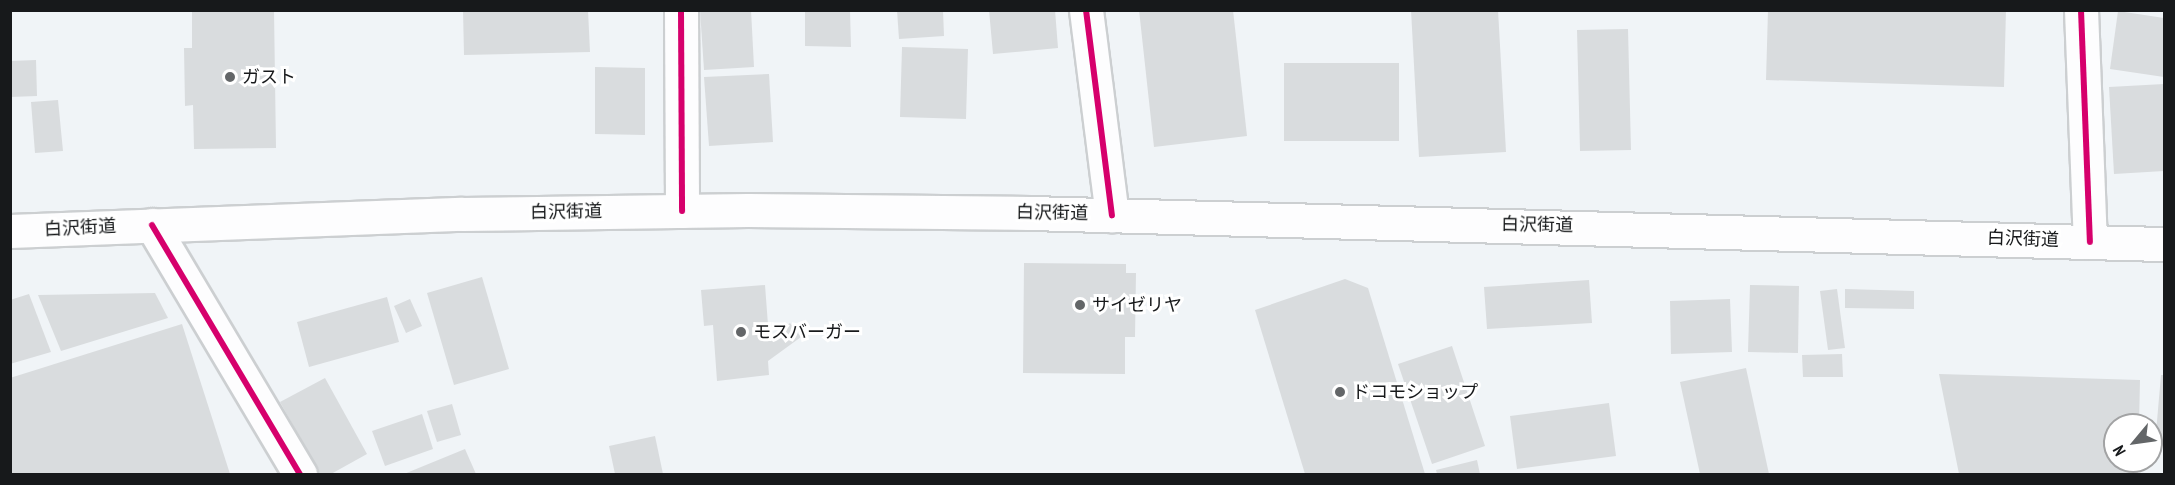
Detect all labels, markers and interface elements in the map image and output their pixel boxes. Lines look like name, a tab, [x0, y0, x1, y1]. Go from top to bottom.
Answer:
place label: ガスト	[242, 66, 296, 88]
marker: ガスト	[223, 70, 237, 84]
street label: 白沢街道	[530, 201, 602, 223]
street label: 白沢街道	[1016, 202, 1088, 224]
street label: 白沢街道	[1501, 214, 1573, 236]
street label: 白沢街道	[43, 215, 117, 241]
street label: 白沢街道	[1987, 227, 2059, 251]
place label: サイゼリヤ	[1092, 294, 1182, 316]
marker: サイゼリヤ	[1073, 298, 1087, 312]
place label: モスバーガー	[753, 321, 861, 343]
marker: モスバーガー	[734, 325, 748, 339]
place label: ドコモショップ	[1352, 381, 1478, 403]
marker: ドコモショップ	[1333, 385, 1347, 399]
north arrow	[2103, 413, 2163, 473]
text: N	[2108, 442, 2130, 459]

